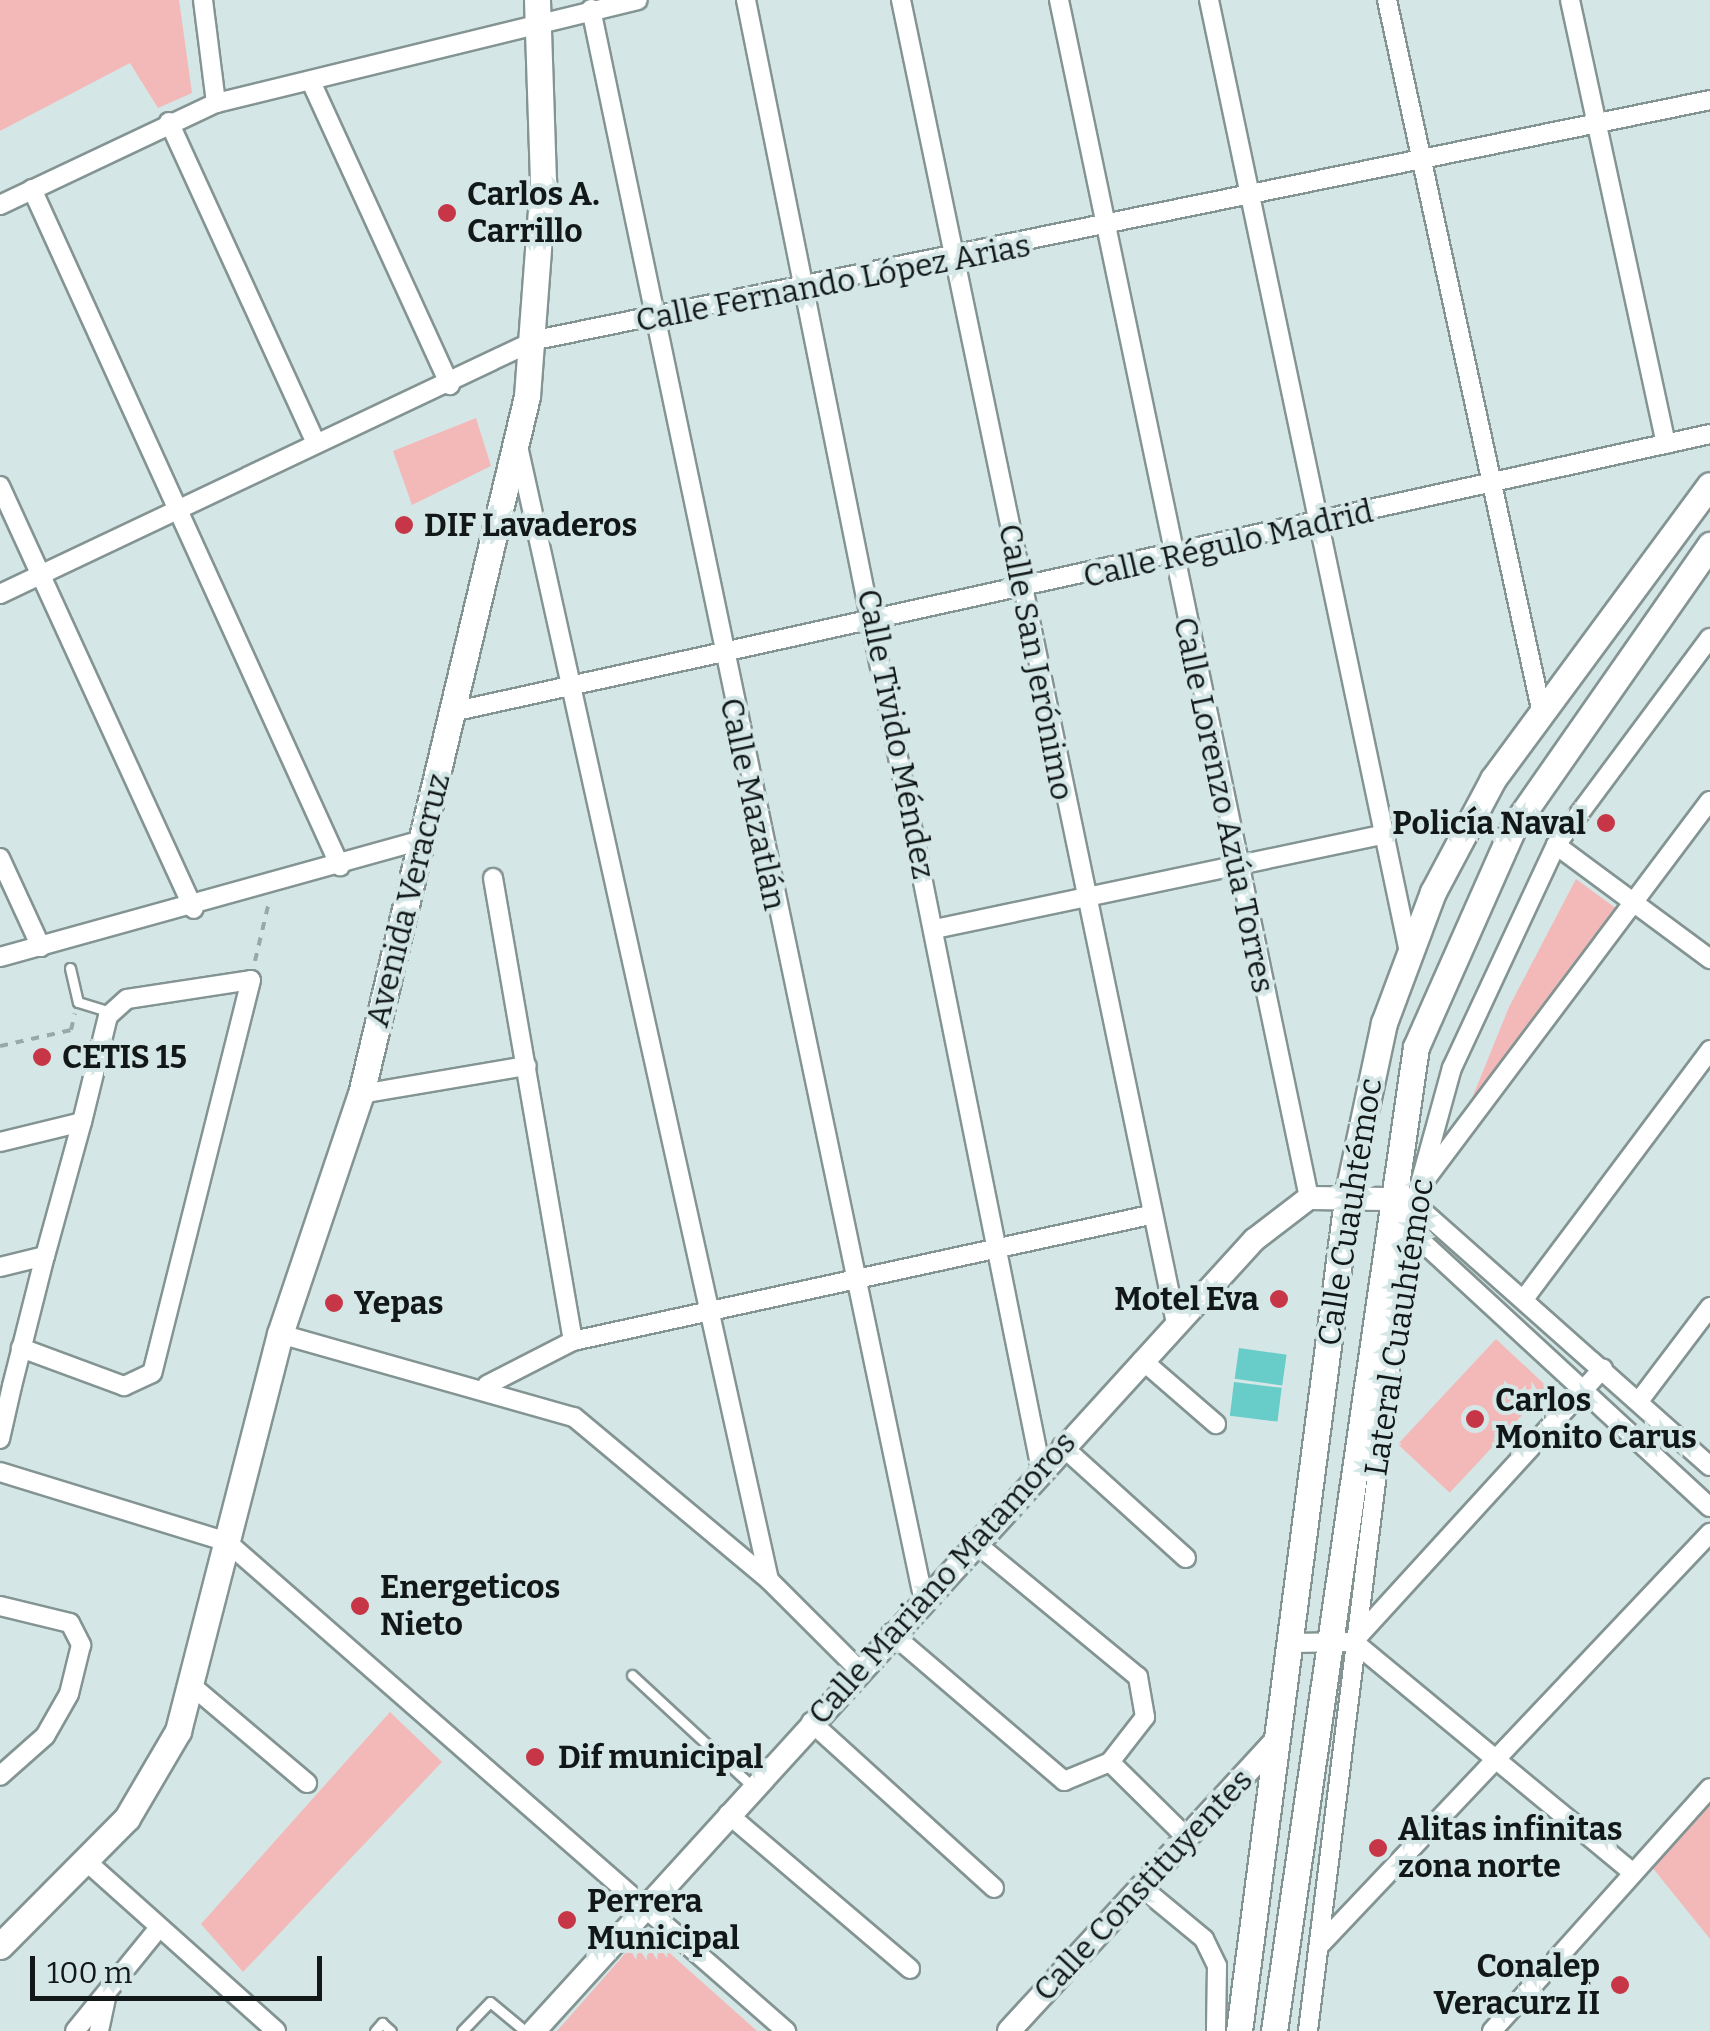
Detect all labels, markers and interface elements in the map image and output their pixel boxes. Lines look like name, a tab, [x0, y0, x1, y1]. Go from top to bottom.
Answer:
place label: Carlos A. Carrillo	[467, 176, 600, 251]
marker: Carlos A. Carrillo	[436, 202, 458, 224]
street label: Calle Fernando López Arias	[632, 226, 1034, 340]
street label: Calle Régulo Madrid	[1079, 492, 1377, 596]
place label: DIF Lavaderos	[424, 506, 637, 544]
marker: DIF Lavaderos	[393, 514, 415, 536]
street label: Calle San Jerónimo	[990, 521, 1082, 803]
street label: Calle Tivido Méndez	[849, 586, 943, 882]
street label: Calle Lorenzo Azúa Torres	[1165, 614, 1283, 996]
street label: Calle Mazatlán	[712, 694, 794, 914]
street label: Avenida Veracruz	[358, 769, 458, 1031]
place label: Policía Naval	[1392, 804, 1586, 842]
marker: Policía Naval	[1595, 812, 1617, 834]
place label: CETIS 15	[62, 1038, 187, 1076]
marker: CETIS 15	[31, 1046, 53, 1068]
street label: Calle Cuauhtémoc	[1310, 1075, 1390, 1349]
street label: Lateral Cuauhtémoc	[1357, 1176, 1441, 1478]
place label: Motel Eva	[1114, 1280, 1259, 1318]
place label: Yepas	[354, 1284, 444, 1322]
marker: Motel Eva	[1268, 1288, 1290, 1310]
marker: Yepas	[323, 1292, 345, 1314]
place label: Carlos Monito Carus	[1495, 1382, 1697, 1457]
marker: Carlos Monito Carus	[1464, 1408, 1486, 1430]
street label: Calle Mariano Matamoros	[800, 1424, 1084, 1732]
place label: Energeticos Nieto	[380, 1569, 560, 1644]
marker: Energeticos Nieto	[349, 1595, 371, 1617]
place label: Dif municipal	[558, 1738, 763, 1776]
marker: Dif municipal	[522, 1744, 548, 1770]
street label: Calle Constituyentes	[1025, 1761, 1261, 2009]
place label: Alitas infinitas zona norte	[1398, 1811, 1623, 1886]
marker: Alitas infinitas zona norte	[1367, 1837, 1389, 1859]
place label: Perrera Municipal	[587, 1883, 740, 1958]
marker: Perrera Municipal	[556, 1909, 578, 1931]
scale bar	[35, 1936, 328, 1998]
place label: Conalep Veracurz II	[1433, 1948, 1600, 2023]
text: 100 m	[47, 1955, 132, 1991]
marker: Conalep Veracurz II	[1609, 1974, 1631, 1996]

